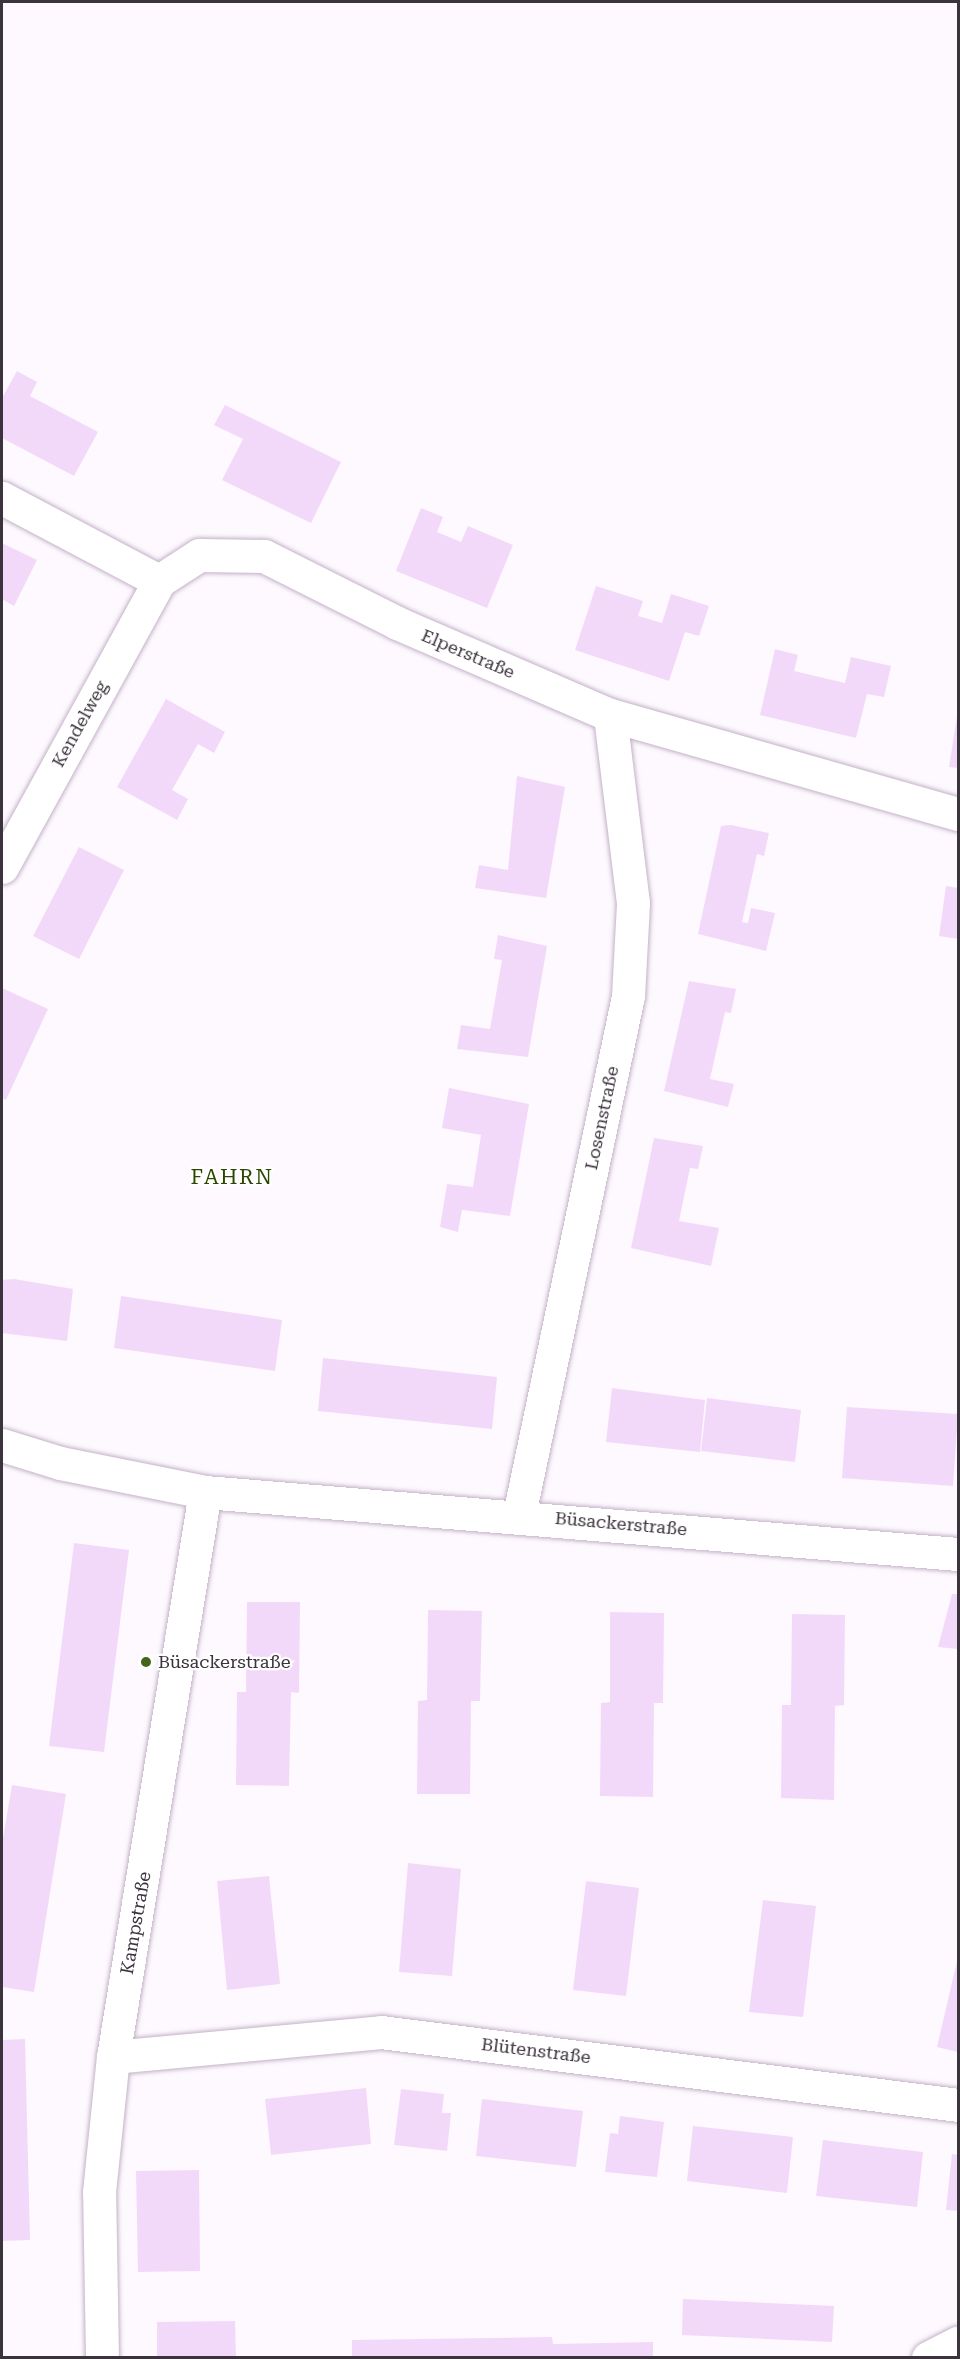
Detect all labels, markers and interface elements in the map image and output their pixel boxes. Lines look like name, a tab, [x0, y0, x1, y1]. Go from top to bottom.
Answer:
street label: Elperstraße	[418, 625, 518, 683]
street label: Kendelweg	[47, 677, 113, 771]
street label: Losenstraße	[580, 1064, 624, 1172]
district label: FAHRN	[191, 1164, 273, 1190]
street label: Büsackerstraße	[554, 1507, 688, 1541]
place label: Büsackerstraße	[158, 1651, 291, 1673]
marker: Büsackerstraße	[139, 1655, 153, 1669]
street label: Kampstraße	[116, 1870, 156, 1976]
street label: Blütenstraße	[480, 2034, 592, 2068]

